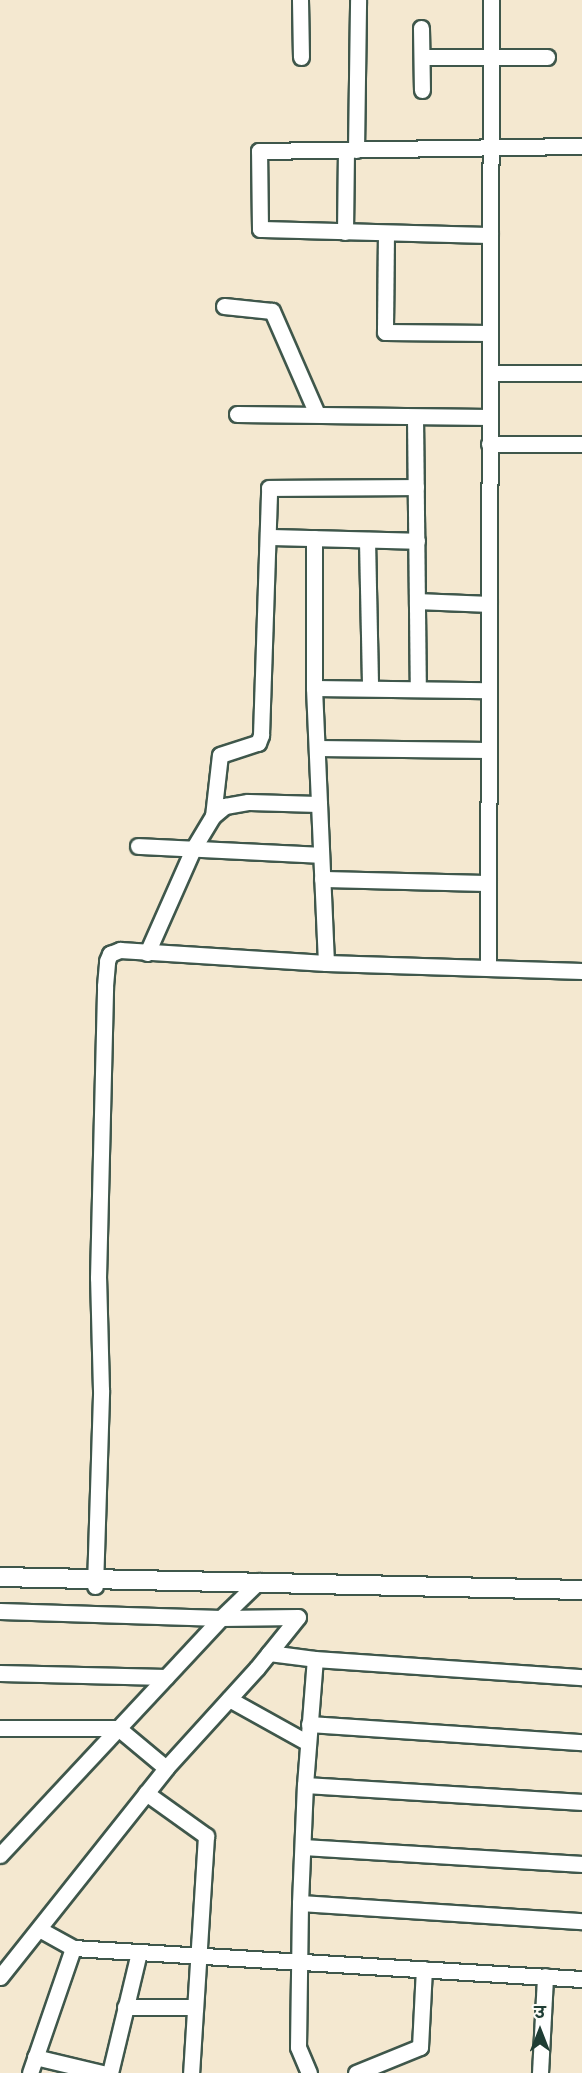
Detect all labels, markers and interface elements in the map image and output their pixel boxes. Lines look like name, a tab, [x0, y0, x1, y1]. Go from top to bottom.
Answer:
north arrow	[510, 2001, 570, 2061]
text: उ	[535, 2003, 545, 2023]

